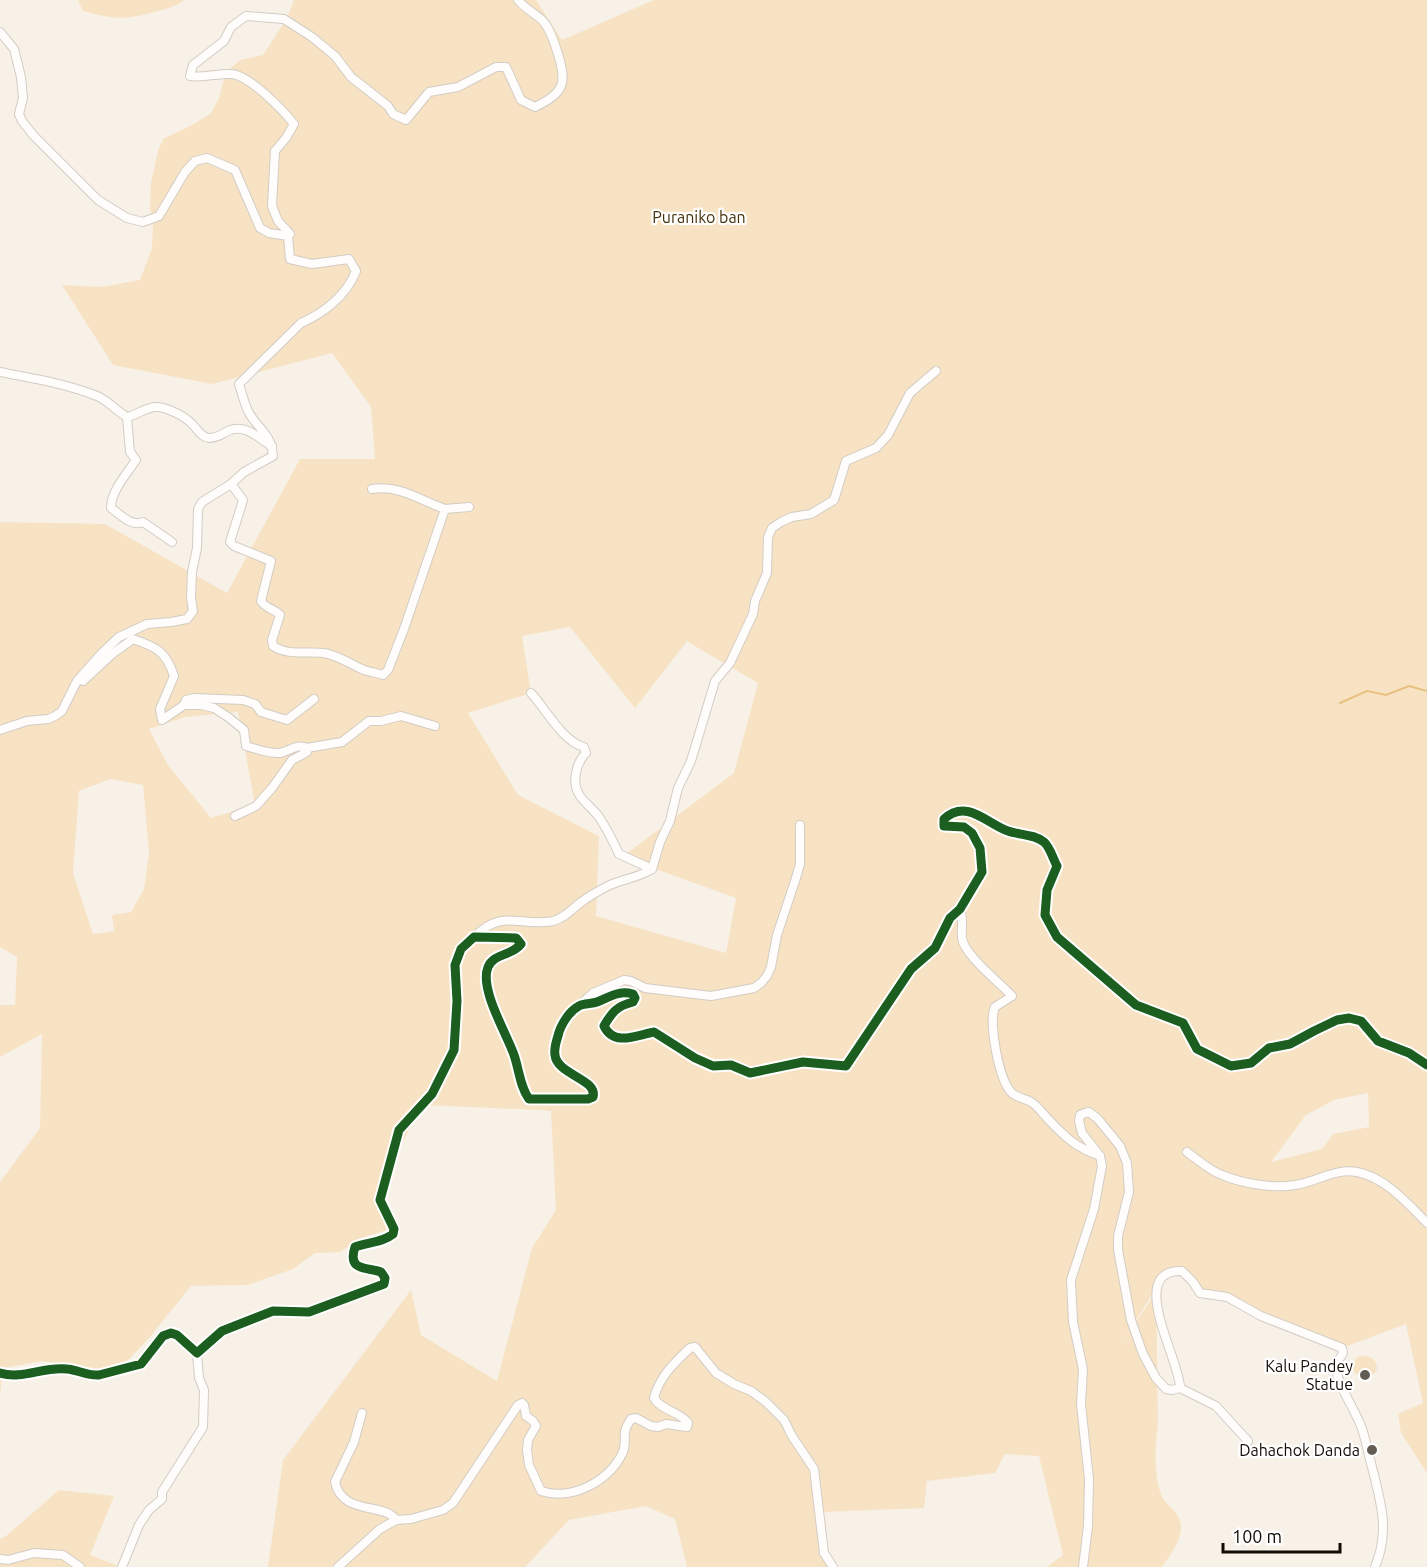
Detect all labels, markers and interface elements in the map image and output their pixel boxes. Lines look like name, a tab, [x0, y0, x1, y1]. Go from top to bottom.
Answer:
park label: Puraniko ban	[652, 208, 746, 226]
place label: Kalu Pandey Statue	[1265, 1357, 1353, 1393]
marker: Kalu Pandey Statue	[1358, 1368, 1372, 1382]
place label: Dahachok Danda	[1239, 1441, 1360, 1459]
marker: Dahachok Danda	[1365, 1443, 1379, 1457]
scale bar	[1223, 1516, 1340, 1554]
text: 100 m	[1232, 1526, 1282, 1546]

